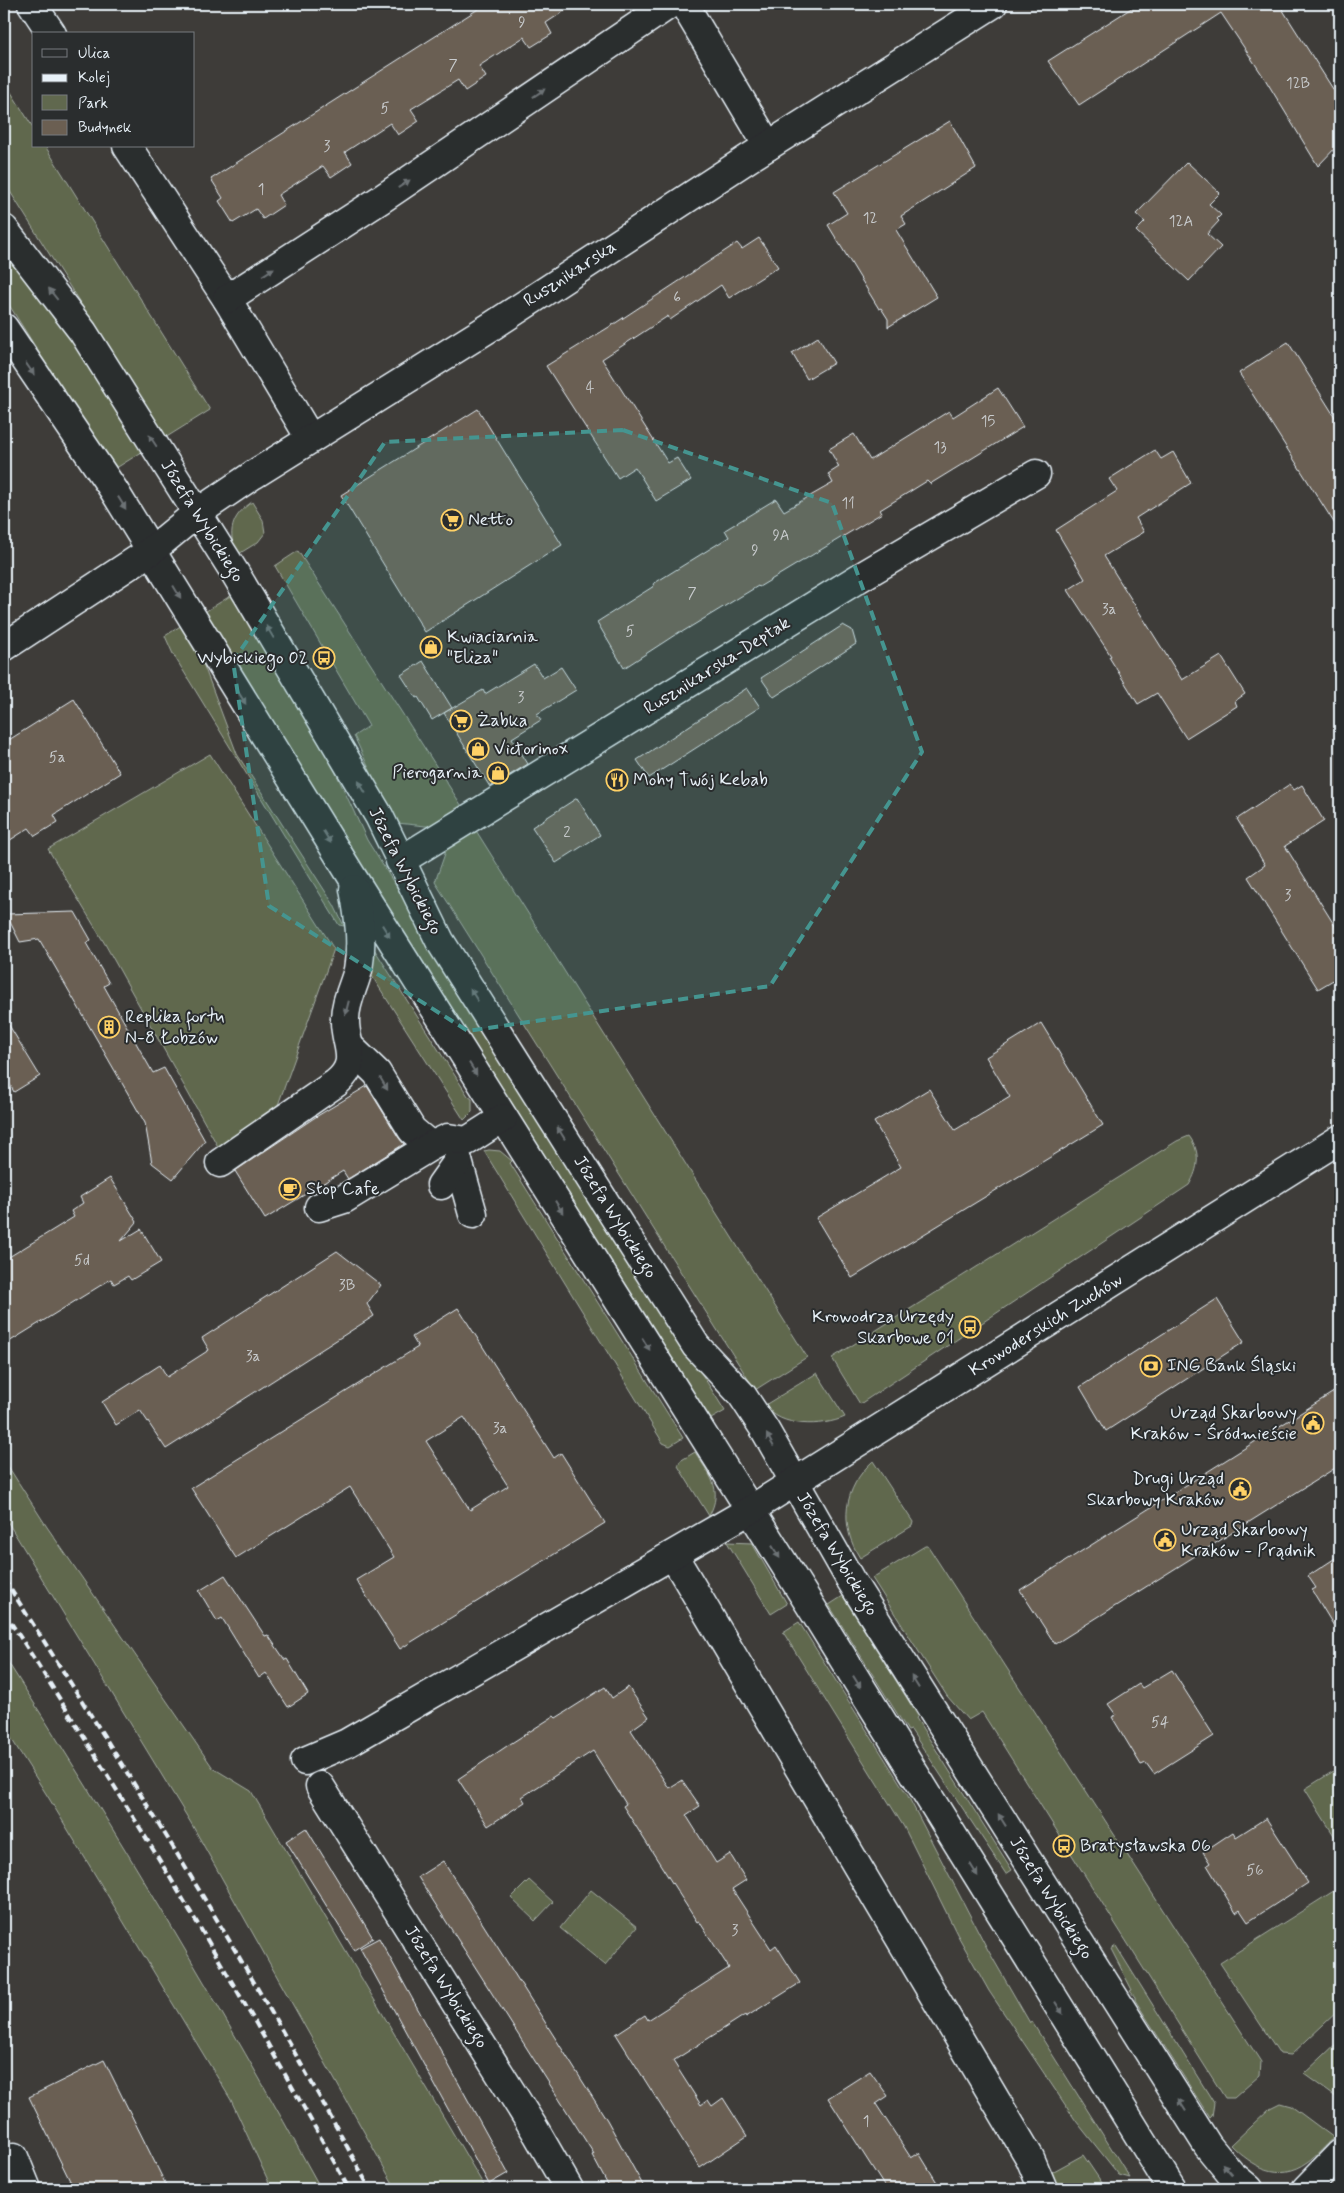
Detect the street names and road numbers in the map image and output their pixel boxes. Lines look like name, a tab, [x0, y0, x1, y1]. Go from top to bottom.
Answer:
street label: Rusznikarska	[519, 235, 621, 313]
street label: Józefa Wybickiego	[153, 455, 249, 588]
street label: Rusznikarska-Deptak	[639, 611, 795, 721]
street label: Józefa Wybickiego	[361, 803, 448, 940]
street label: Józefa Wybickiego	[566, 1151, 662, 1284]
street label: Krowoderskich Zuchów	[965, 1268, 1127, 1382]
street label: Józefa Wybickiego	[789, 1488, 883, 1621]
street label: Józefa Wybickiego	[1002, 1832, 1098, 1965]
street label: Józefa Wybickiego	[397, 1921, 493, 2054]

